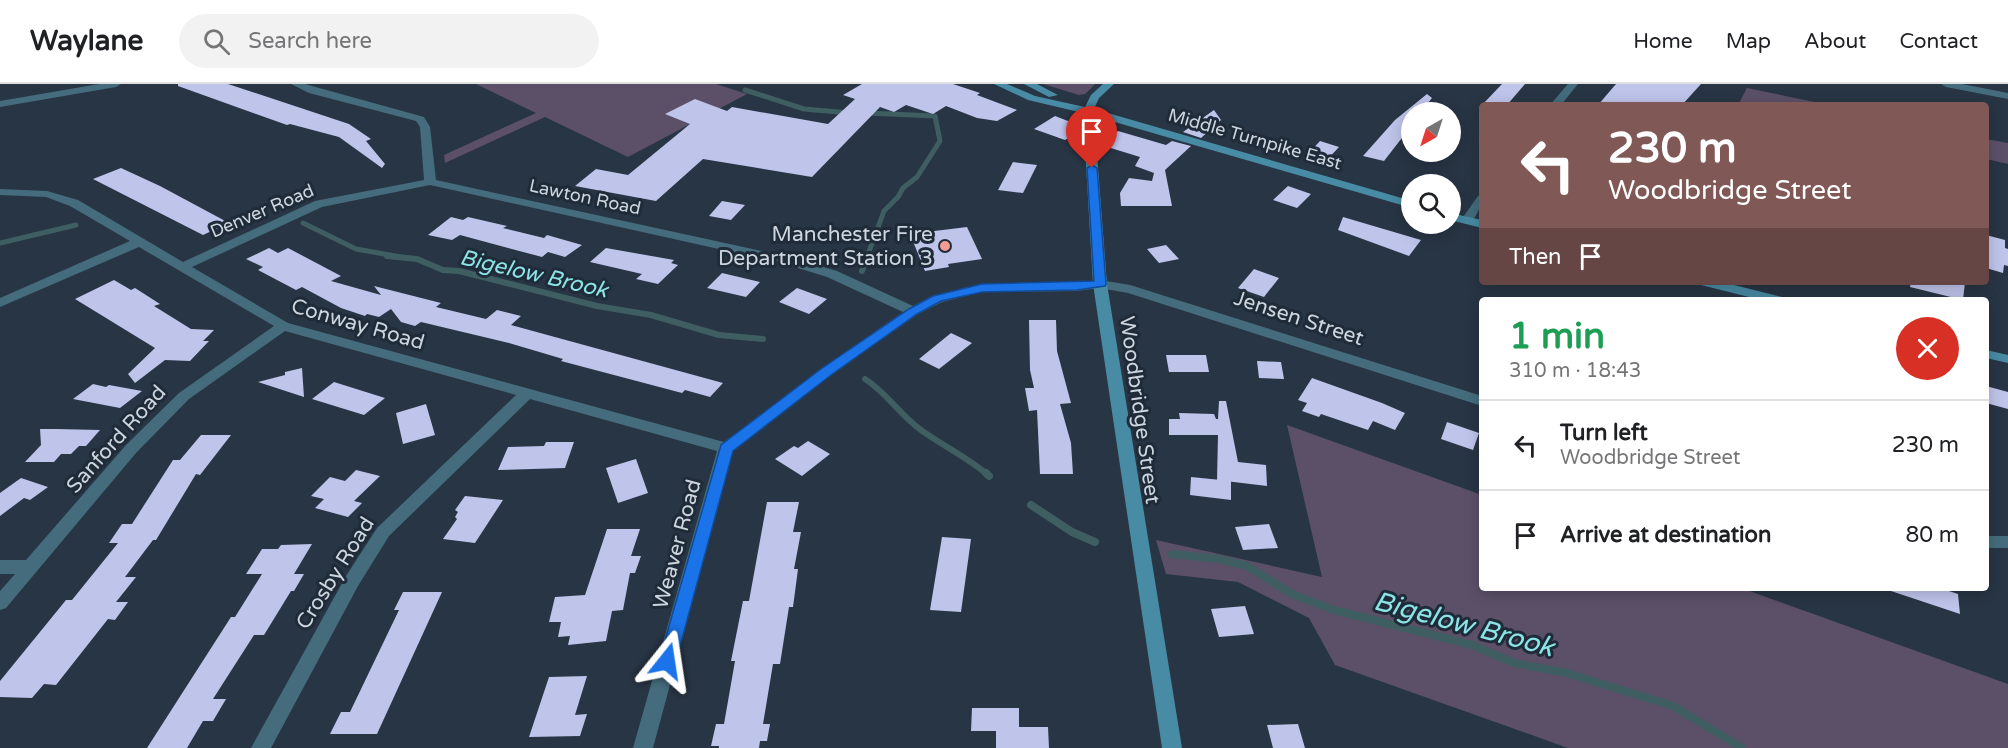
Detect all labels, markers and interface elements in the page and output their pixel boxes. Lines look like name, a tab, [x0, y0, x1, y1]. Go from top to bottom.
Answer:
search box	[179, 14, 599, 68]
text: Waylane	[30, 24, 143, 58]
icon: search	[200, 25, 233, 58]
text: Search here	[248, 28, 372, 54]
text: Home	[1633, 29, 1693, 54]
text: Map	[1726, 29, 1771, 54]
text: About	[1804, 29, 1866, 54]
text: Contact	[1899, 29, 1978, 54]
north arrow	[1401, 102, 1461, 162]
map controls	[1401, 102, 1461, 234]
street label: Middle Turnpike East	[1166, 104, 1345, 174]
pin	[1066, 106, 1117, 168]
icon: arrive	[1075, 115, 1108, 148]
text: 230 m	[1608, 123, 1737, 174]
icon: left	[1509, 126, 1587, 204]
street label: Lawton Road	[527, 174, 643, 220]
button: search	[1401, 174, 1461, 234]
text: Woodbridge Street	[1608, 174, 1852, 207]
street label: Denver Road	[207, 179, 317, 243]
place label: Manchester Fire Department Station 3	[718, 222, 933, 271]
marker: Manchester Fire Department Station 3	[938, 239, 952, 253]
icon: arrive	[1574, 240, 1607, 273]
water label: Bigelow Brook	[457, 244, 612, 304]
text: Then	[1509, 244, 1562, 270]
street label: Jensen Street	[1231, 286, 1367, 351]
street label: Conway Road	[288, 294, 427, 355]
street label: Woodbridge Street	[1114, 315, 1165, 506]
text: 1 min	[1509, 315, 1605, 358]
button: close	[1896, 317, 1959, 380]
text: 310 m · 18:43	[1509, 359, 1641, 383]
street label: Sanford Road	[61, 380, 171, 498]
text: Turn left	[1560, 420, 1648, 446]
icon: left	[1509, 429, 1542, 462]
text: 230 m	[1892, 432, 1959, 458]
text: Woodbridge Street	[1560, 446, 1740, 470]
street label: Weaver Road	[648, 477, 707, 612]
street label: Crosby Road	[291, 513, 380, 634]
icon: arrive	[1509, 519, 1542, 552]
text: Arrive at destination	[1560, 522, 1771, 548]
text: 80 m	[1905, 522, 1959, 548]
water label: Bigelow Brook	[1370, 585, 1560, 665]
position arrow	[635, 629, 699, 693]

